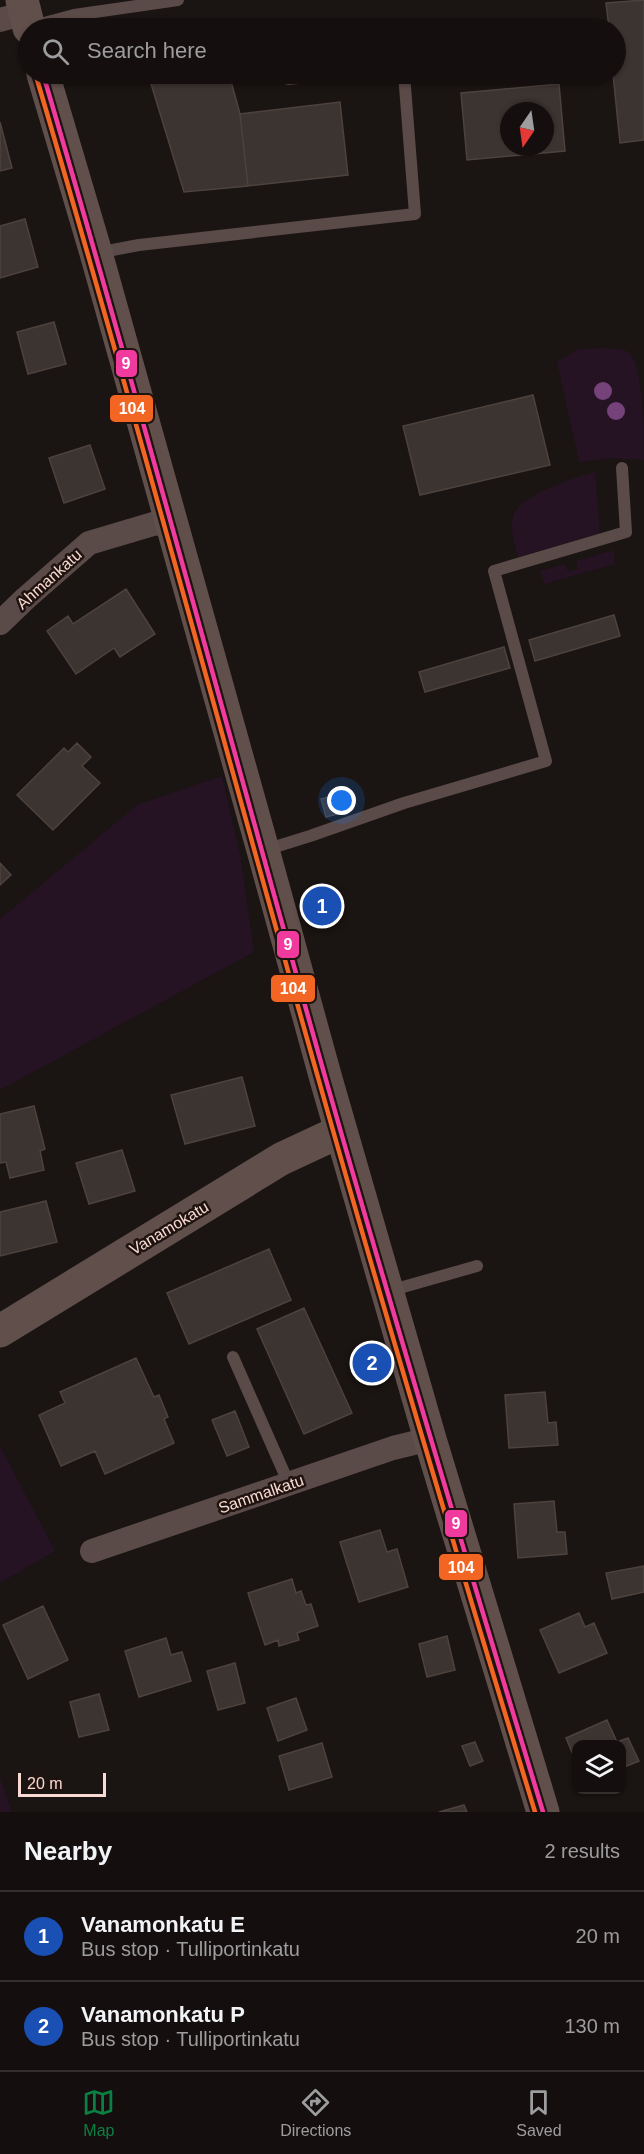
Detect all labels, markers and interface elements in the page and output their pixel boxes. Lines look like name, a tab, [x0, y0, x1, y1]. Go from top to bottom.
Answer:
search box	[18, 18, 626, 84]
icon: search	[39, 35, 72, 68]
text: Search here	[87, 38, 207, 63]
north arrow	[500, 102, 554, 156]
line badge: 9	[115, 349, 138, 378]
text: 9	[122, 355, 131, 372]
line badge: 104	[109, 394, 154, 423]
text: 104	[119, 400, 145, 417]
street label: Ahmankatu	[13, 546, 85, 612]
your location	[327, 786, 356, 815]
pin: 1	[302, 884, 342, 928]
line badge: 9	[276, 930, 300, 959]
text: 9	[284, 936, 293, 953]
line badge: 104	[270, 974, 316, 1003]
text: 104	[280, 980, 306, 997]
street label: Vanamokatu	[127, 1198, 211, 1258]
pin: 2	[352, 1340, 392, 1386]
street label: Sammalkatu	[216, 1471, 306, 1517]
line badge: 9	[444, 1509, 468, 1538]
text: 9	[452, 1515, 461, 1532]
line badge: 104	[438, 1553, 484, 1581]
text: 104	[448, 1559, 474, 1576]
map controls	[572, 1740, 626, 1794]
button: layers	[572, 1740, 626, 1794]
scale bar	[18, 1770, 106, 1798]
text: 20 m	[27, 1775, 63, 1792]
text: Nearby	[24, 1836, 112, 1866]
text: 2 results	[544, 1840, 620, 1862]
text: Vanamonkatu E	[81, 1912, 245, 1937]
text: 1	[38, 1925, 49, 1947]
text: 20 m	[576, 1925, 620, 1947]
text: Bus stop · Tulliportinkatu	[81, 1938, 300, 1960]
text: Vanamonkatu P	[81, 2002, 245, 2027]
text: 2	[38, 2015, 49, 2037]
text: 130 m	[564, 2015, 620, 2037]
text: Bus stop · Tulliportinkatu	[81, 2028, 300, 2050]
tab: Map	[82, 2086, 115, 2140]
tab: Directions	[280, 2086, 351, 2140]
tab: Saved	[516, 2086, 562, 2140]

